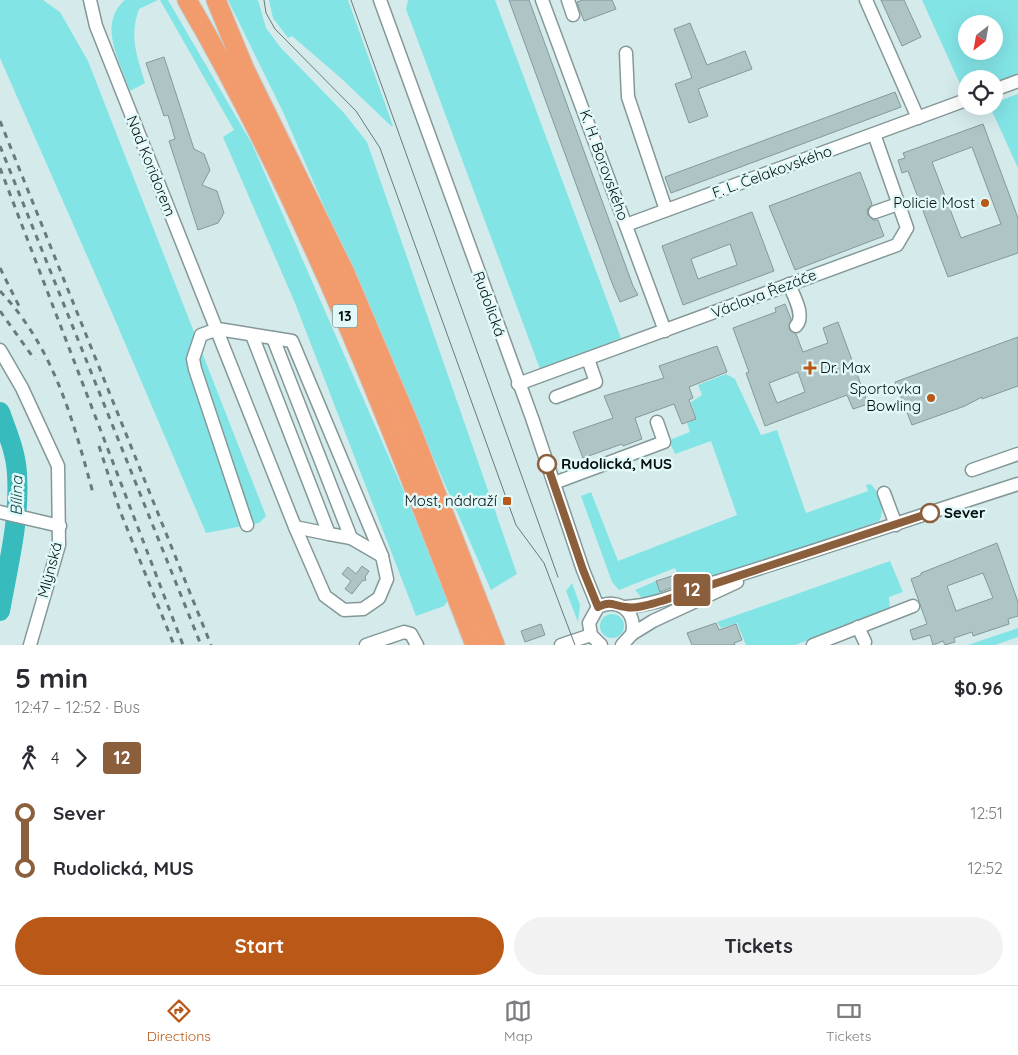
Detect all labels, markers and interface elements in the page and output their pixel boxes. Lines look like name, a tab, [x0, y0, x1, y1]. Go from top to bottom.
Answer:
north arrow	[958, 15, 1002, 60]
map controls	[958, 15, 1003, 115]
button: locate	[958, 70, 1003, 115]
street label: K. H. Borovského	[576, 107, 633, 223]
street label: Nad Koridorem	[123, 113, 180, 219]
street label: F. L. Čelakovského	[709, 141, 834, 202]
place label: Policie Most	[893, 193, 975, 212]
marker: Policie Most	[979, 197, 991, 209]
street label: Václava Řezáče	[709, 265, 819, 322]
street label: Rudolická	[469, 269, 510, 339]
road number: 13	[332, 304, 358, 328]
place label: Dr. Max	[820, 358, 871, 377]
marker: Dr. Max	[804, 362, 816, 374]
place label: Sportovka Bowling	[850, 379, 921, 415]
marker: Sportovka Bowling	[925, 392, 937, 404]
marker: Rudolická, MUS	[537, 454, 557, 474]
place label: Rudolická, MUS	[561, 454, 672, 473]
water label: Bílina	[6, 475, 26, 516]
place label: Most, nádraží	[404, 491, 498, 510]
marker: Most, nádraží	[501, 495, 513, 507]
marker: Sever	[920, 503, 940, 523]
place label: Sever	[944, 503, 986, 522]
street label: Mlýnská	[33, 540, 66, 600]
line badge: 12	[670, 574, 714, 606]
text: 12	[683, 578, 701, 601]
text: 5 min	[15, 660, 88, 695]
text: $0.96	[954, 676, 1003, 700]
text: 12:47 – 12:52 · Bus	[15, 697, 140, 717]
icon: walk	[15, 744, 43, 772]
icon: forward	[67, 744, 95, 772]
text: 12	[113, 746, 131, 769]
text: 4	[51, 748, 59, 768]
text: Sever	[53, 801, 106, 825]
text: 12:51	[971, 803, 1003, 823]
text: Rudolická, MUS	[53, 856, 194, 880]
text: 12:52	[968, 858, 1003, 878]
button: Start	[15, 917, 504, 975]
button: Tickets	[514, 917, 1003, 975]
tab: Directions	[147, 997, 211, 1045]
tab: Map	[504, 997, 533, 1045]
tab: Tickets	[826, 997, 871, 1045]

